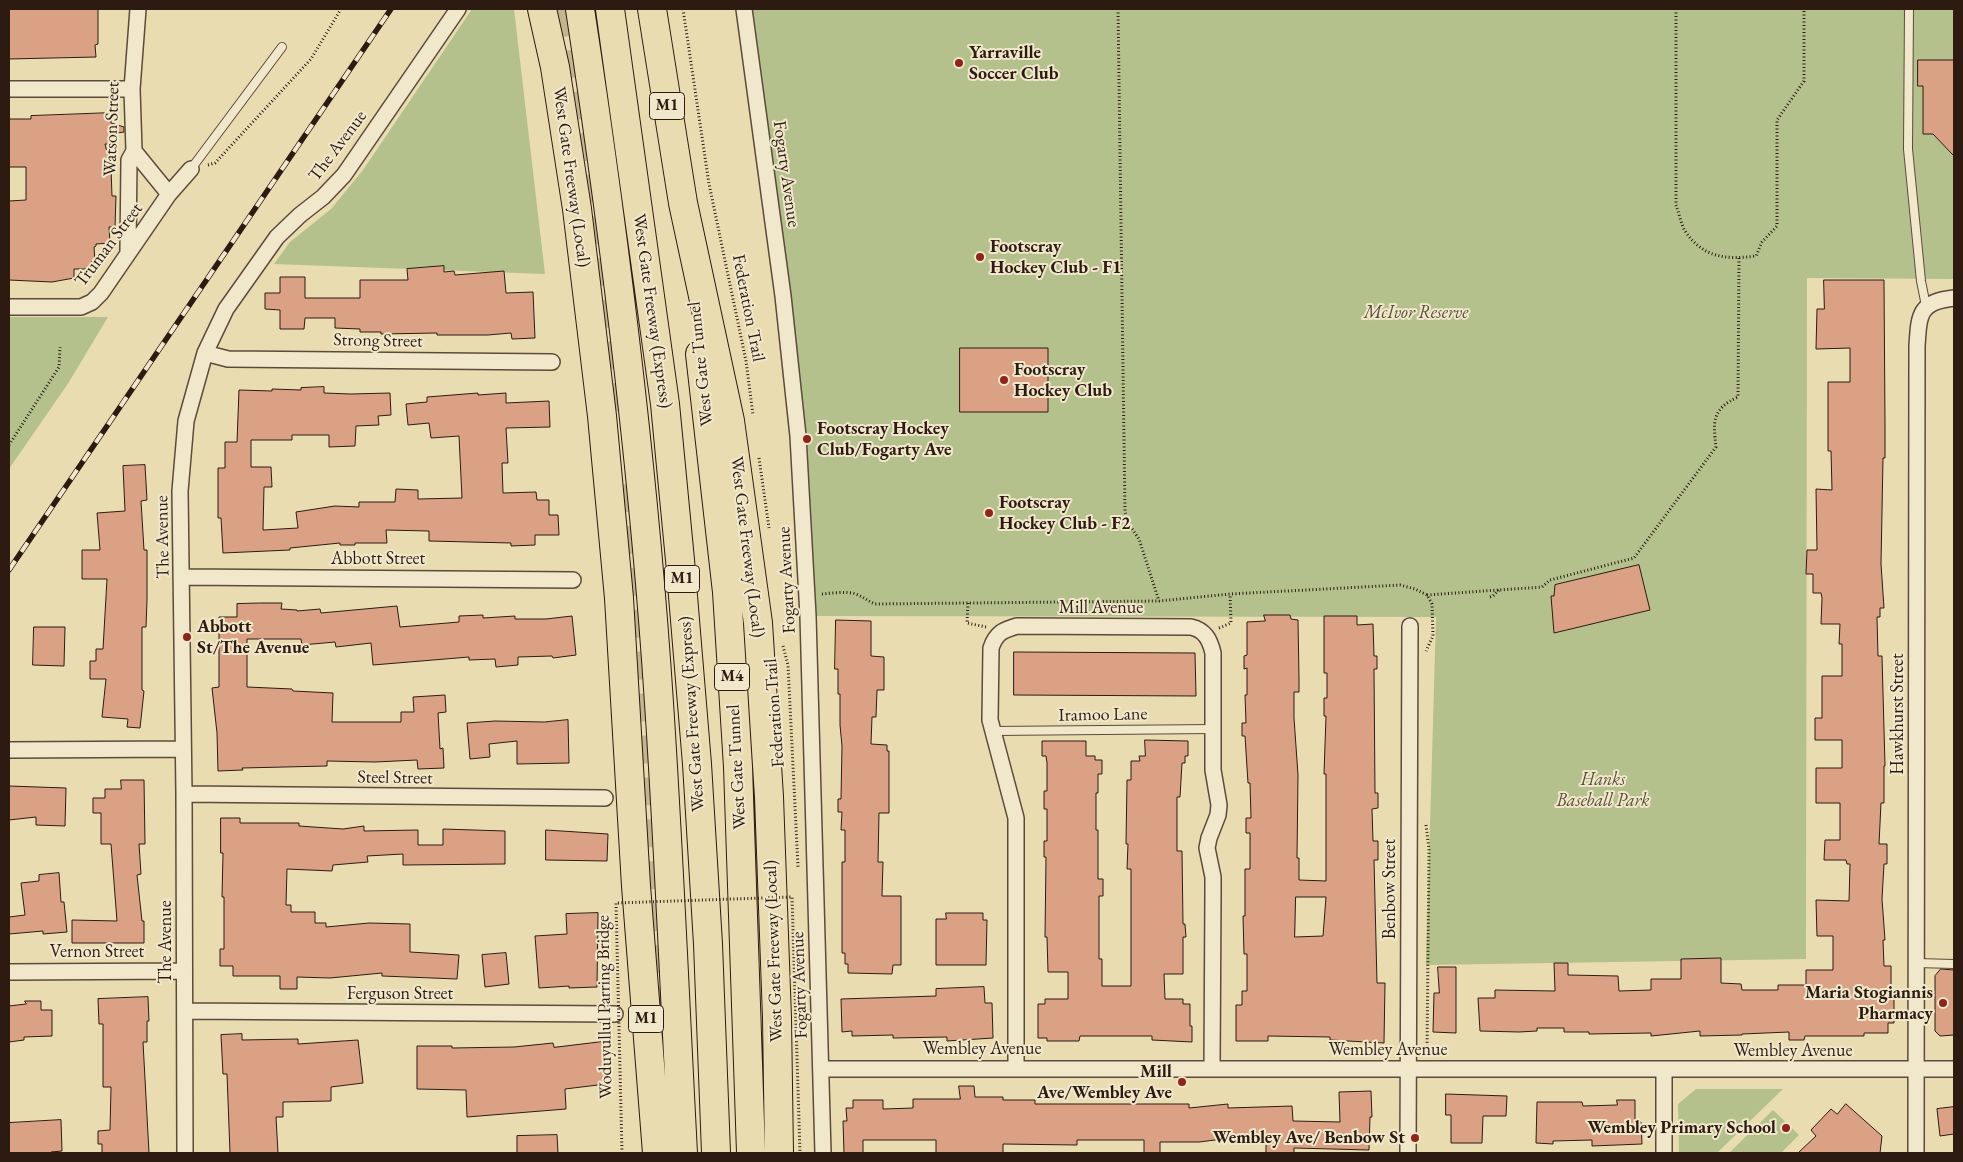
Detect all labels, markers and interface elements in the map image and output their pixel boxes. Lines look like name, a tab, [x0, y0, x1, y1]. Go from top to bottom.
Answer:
place label: Yarraville Soccer Club	[969, 42, 1058, 84]
marker: Yarraville Soccer Club	[953, 57, 965, 69]
street label: Watson Street	[100, 81, 124, 177]
street label: West Gate Freeway (Local)	[548, 85, 594, 269]
road number: M1	[650, 92, 684, 120]
street label: The Avenue	[304, 106, 372, 186]
street label: Fogarty Avenue	[768, 119, 804, 229]
street label: Truman Street	[70, 199, 148, 291]
street label: West Gate Freeway (Express)	[628, 212, 676, 410]
place label: Footscray Hockey Club - F1	[990, 236, 1122, 278]
marker: Footscray Hockey Club - F1	[974, 251, 986, 263]
street label: Federation Trail	[727, 252, 769, 364]
street label: West Gate Tunnel	[684, 301, 718, 427]
park label: McIvor Reserve	[1364, 302, 1468, 324]
street label: Strong Street	[333, 329, 423, 353]
place label: Footscray Hockey Club	[1014, 359, 1112, 402]
marker: Footscray Hockey Club	[998, 374, 1010, 386]
place label: Footscray Hockey Club/Fogarty Ave	[817, 418, 952, 460]
marker: Footscray Hockey Club/Fogarty Ave	[801, 433, 813, 445]
street label: West Gate Freeway (Local)	[725, 455, 769, 639]
place label: Footscray Hockey Club - F2	[999, 492, 1131, 534]
street label: The Avenue	[151, 495, 175, 579]
marker: Footscray Hockey Club - F2	[983, 507, 995, 519]
street label: Fogarty Avenue	[773, 526, 801, 634]
street label: Abbott Street	[331, 548, 425, 570]
road number: M1	[664, 566, 700, 592]
street label: Mill Avenue	[1059, 597, 1143, 619]
street label: West Gate Freeway (Express)	[674, 615, 710, 813]
place label: Abbott St/The Avenue	[197, 616, 309, 659]
marker: Abbott St/The Avenue	[181, 631, 193, 643]
street label: Hawkhurst Street	[1887, 653, 1909, 775]
street label: Federation Trail	[760, 658, 790, 768]
road number: M4	[714, 664, 750, 690]
street label: Iramoo Lane	[1058, 703, 1148, 727]
street label: West Gate Tunnel	[723, 704, 751, 830]
street label: Steel Street	[357, 767, 433, 789]
park label: Hanks Baseball Park	[1557, 769, 1649, 812]
street label: Benbow Street	[1379, 839, 1401, 939]
street label: West Gate Freeway (Local)	[760, 860, 788, 1042]
street label: The Avenue	[155, 900, 177, 984]
street label: Woduyullul Parring Bridge	[593, 915, 617, 1099]
street label: Fogarty Avenue	[787, 931, 813, 1039]
street label: Vernon Street	[50, 941, 144, 963]
place label: Maria Stogiannis Pharmacy	[1805, 982, 1933, 1024]
street label: Ferguson Street	[347, 983, 453, 1005]
marker: Maria Stogiannis Pharmacy	[1937, 997, 1949, 1009]
road number: M1	[628, 1006, 664, 1032]
street label: Wembley Avenue	[922, 1038, 1042, 1060]
street label: Wembley Avenue	[1328, 1039, 1448, 1061]
street label: Wembley Avenue	[1733, 1040, 1853, 1062]
place label: Mill Ave/Wembley Ave	[1037, 1061, 1172, 1104]
marker: Mill Ave/Wembley Ave	[1176, 1076, 1188, 1088]
place label: Wembley Primary School	[1587, 1117, 1776, 1139]
marker: Wembley Primary School	[1780, 1122, 1792, 1134]
place label: Wembley Ave/ Benbow St	[1212, 1127, 1405, 1149]
marker: Wembley Ave/ Benbow St	[1409, 1132, 1421, 1144]

